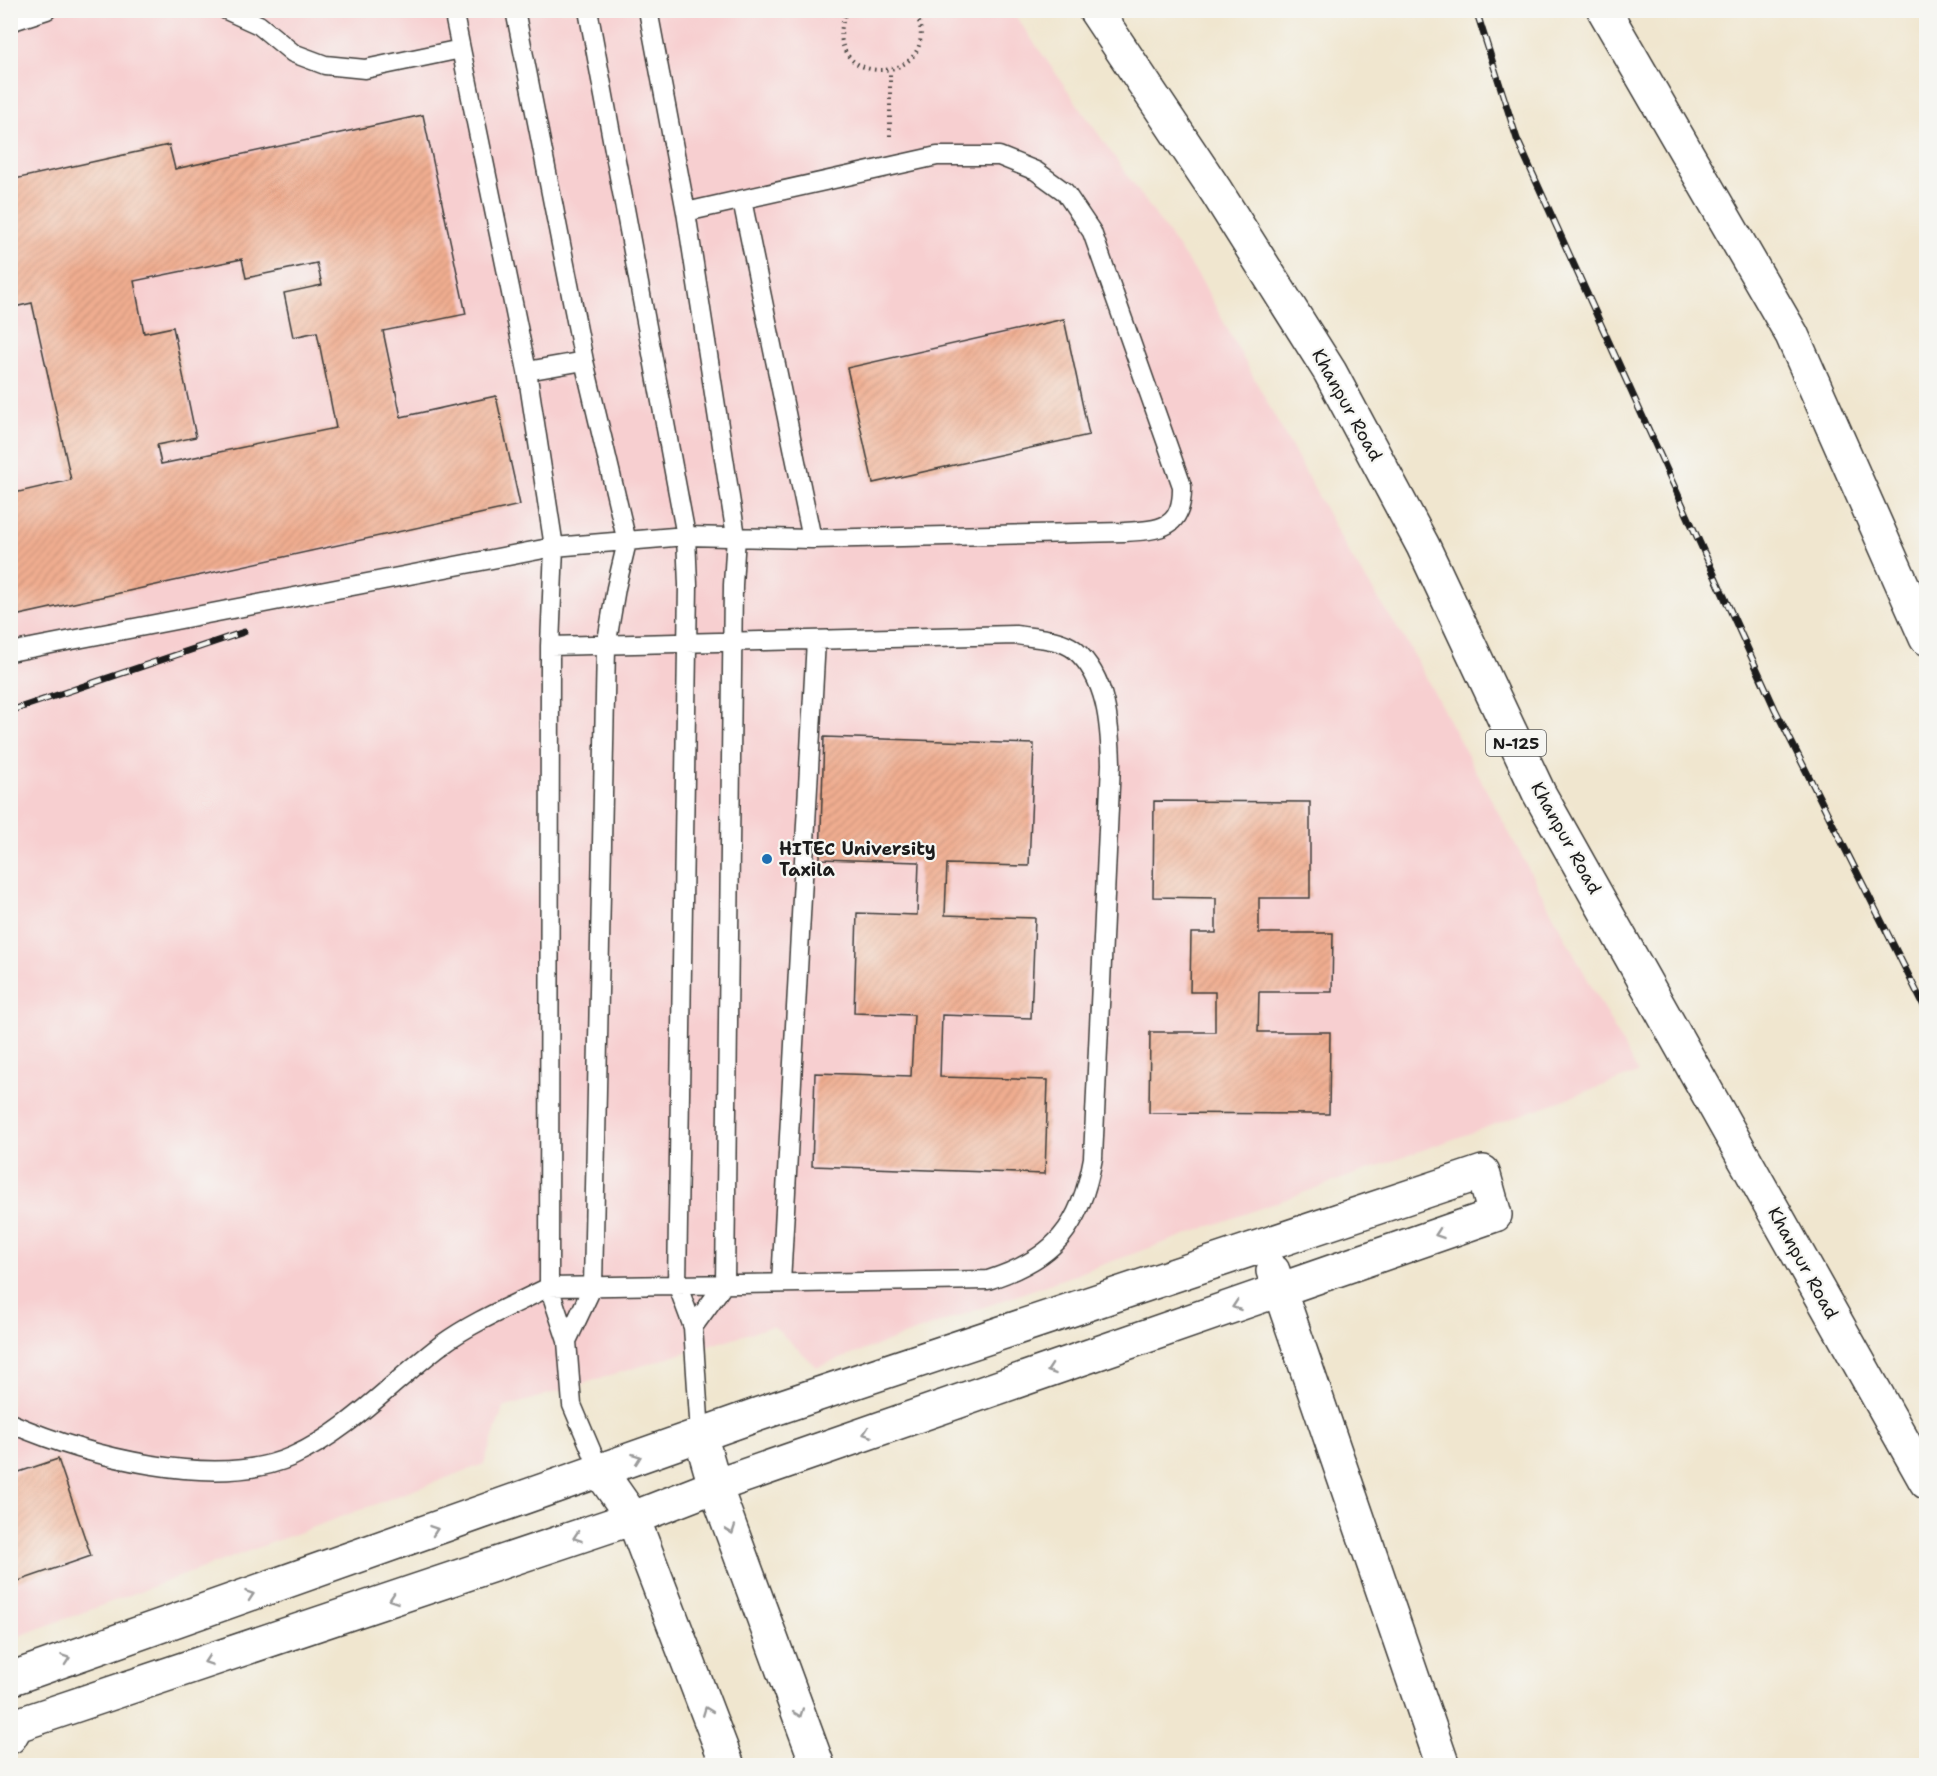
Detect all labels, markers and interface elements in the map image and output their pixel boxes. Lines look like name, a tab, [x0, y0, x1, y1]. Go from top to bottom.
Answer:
street label: Khanpur Road	[1306, 345, 1388, 465]
road number: N-125	[1486, 730, 1546, 756]
street label: Khanpur Road	[1525, 778, 1607, 898]
place label: HITEC University Taxila	[779, 837, 936, 882]
marker: HITEC University Taxila	[760, 852, 774, 866]
street label: Khanpur Road	[1762, 1203, 1844, 1323]
one-way arrow	[1434, 1227, 1445, 1240]
one-way arrow	[1231, 1298, 1241, 1311]
one-way arrow	[1046, 1362, 1057, 1375]
one-way arrow	[862, 1426, 873, 1439]
one-way arrow	[631, 1452, 642, 1465]
one-way arrow	[724, 1524, 736, 1535]
one-way arrow	[428, 1525, 439, 1538]
one-way arrow	[573, 1530, 583, 1542]
one-way arrow	[244, 1589, 255, 1602]
one-way arrow	[388, 1592, 399, 1604]
one-way arrow	[60, 1654, 71, 1667]
one-way arrow	[203, 1654, 214, 1667]
one-way arrow	[702, 1706, 714, 1717]
one-way arrow	[791, 1707, 804, 1718]

